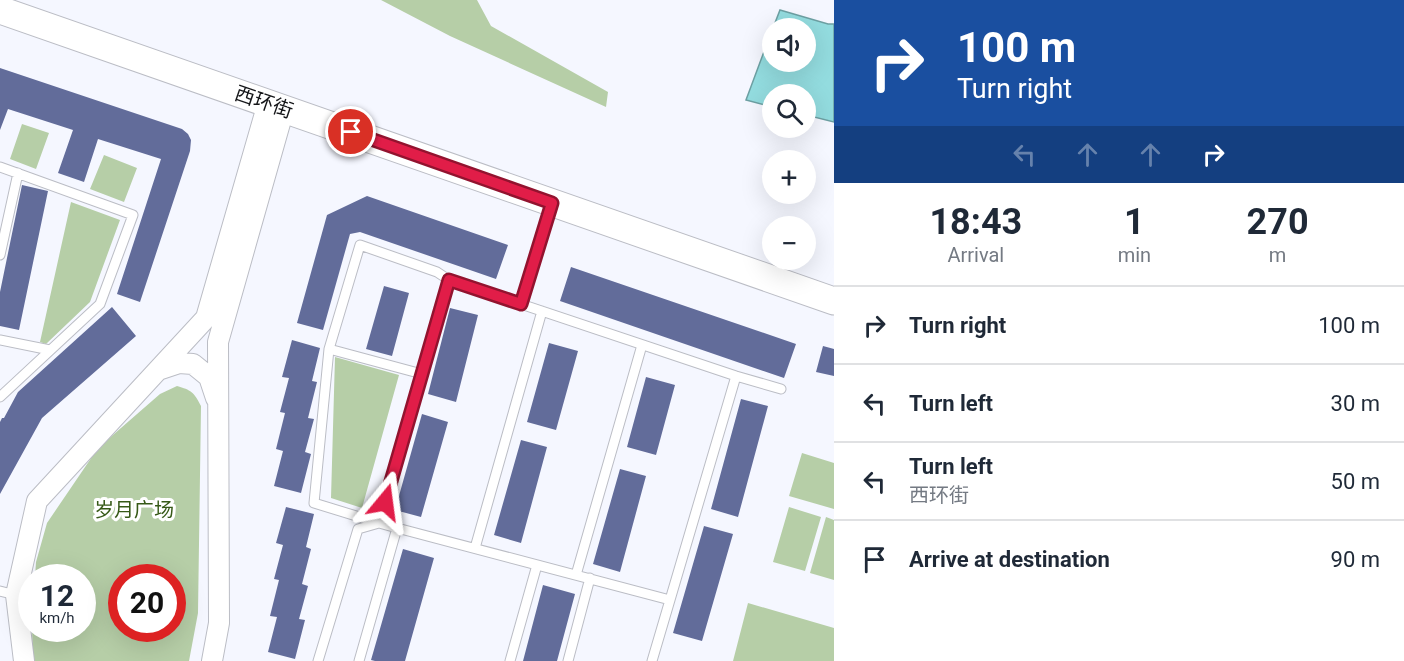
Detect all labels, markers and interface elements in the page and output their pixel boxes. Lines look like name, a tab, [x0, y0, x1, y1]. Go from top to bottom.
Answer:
map controls	[762, 18, 816, 270]
button: sound	[762, 18, 816, 72]
text: 100 m	[957, 23, 1076, 72]
icon: right	[858, 24, 936, 102]
text: Turn right	[957, 73, 1072, 105]
street label: 西环街	[232, 81, 296, 123]
button: search	[762, 84, 816, 138]
pin	[325, 106, 376, 157]
icon: arrive	[334, 115, 367, 148]
icon: left	[1008, 138, 1041, 171]
icon: ahead	[1071, 138, 1104, 171]
icon: ahead	[1134, 138, 1167, 171]
icon: right	[1197, 138, 1230, 171]
button: +	[762, 150, 816, 204]
text: 18:43	[929, 201, 1022, 243]
text: 1	[1124, 201, 1145, 243]
text: 270	[1247, 201, 1309, 243]
button: −	[762, 216, 816, 270]
text: Arrival	[947, 243, 1004, 267]
text: min	[1118, 243, 1151, 267]
text: m	[1269, 243, 1286, 267]
icon: right	[858, 309, 891, 342]
text: Turn right	[909, 313, 1006, 338]
text: 100 m	[1318, 313, 1380, 338]
icon: left	[858, 387, 891, 420]
text: Turn left	[909, 391, 993, 416]
text: 30 m	[1331, 391, 1380, 416]
text: Turn left	[909, 454, 993, 479]
icon: left	[858, 465, 891, 498]
text: 50 m	[1331, 469, 1380, 494]
position arrow	[353, 470, 417, 534]
text: 西环街	[909, 483, 969, 507]
park label: 岁月广场	[94, 498, 174, 522]
icon: arrive	[858, 543, 891, 576]
text: Arrive at destination	[909, 547, 1110, 572]
text: 90 m	[1331, 547, 1380, 572]
speed limit sign: 20	[108, 564, 186, 642]
text: 12	[40, 578, 74, 613]
text: km/h	[39, 609, 75, 627]

